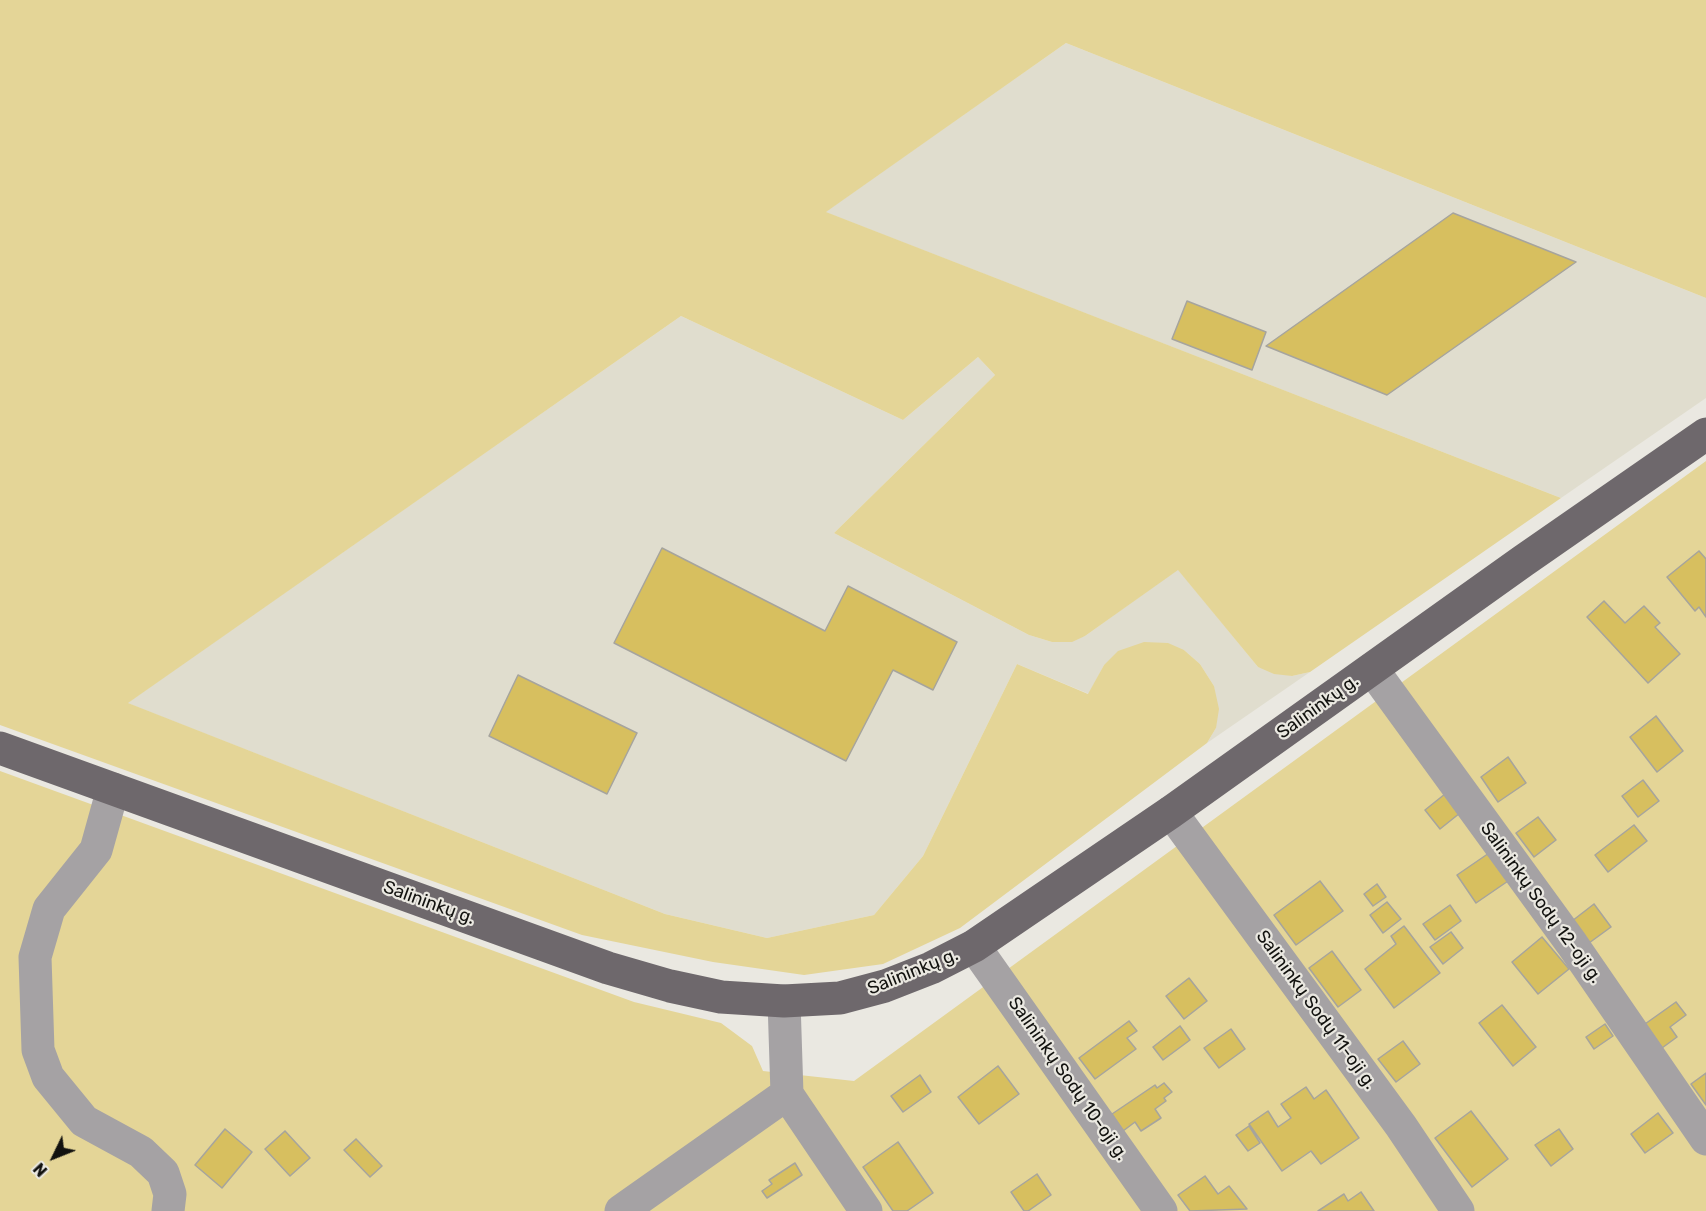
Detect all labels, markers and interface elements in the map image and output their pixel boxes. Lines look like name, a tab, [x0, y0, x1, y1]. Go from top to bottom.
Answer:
street label: Salininkų g.	[1273, 670, 1363, 744]
street label: Salininkų Sodų 12-oji g.	[1475, 818, 1607, 988]
street label: Salininkų g.	[380, 876, 478, 930]
street label: Salininkų Sodų 11-oji g.	[1251, 926, 1381, 1094]
street label: Salininkų g.	[865, 944, 961, 1000]
street label: Salininkų Sodų 10-oji g.	[1003, 993, 1133, 1165]
north arrow	[24, 1127, 84, 1187]
text: N	[30, 1159, 51, 1180]

